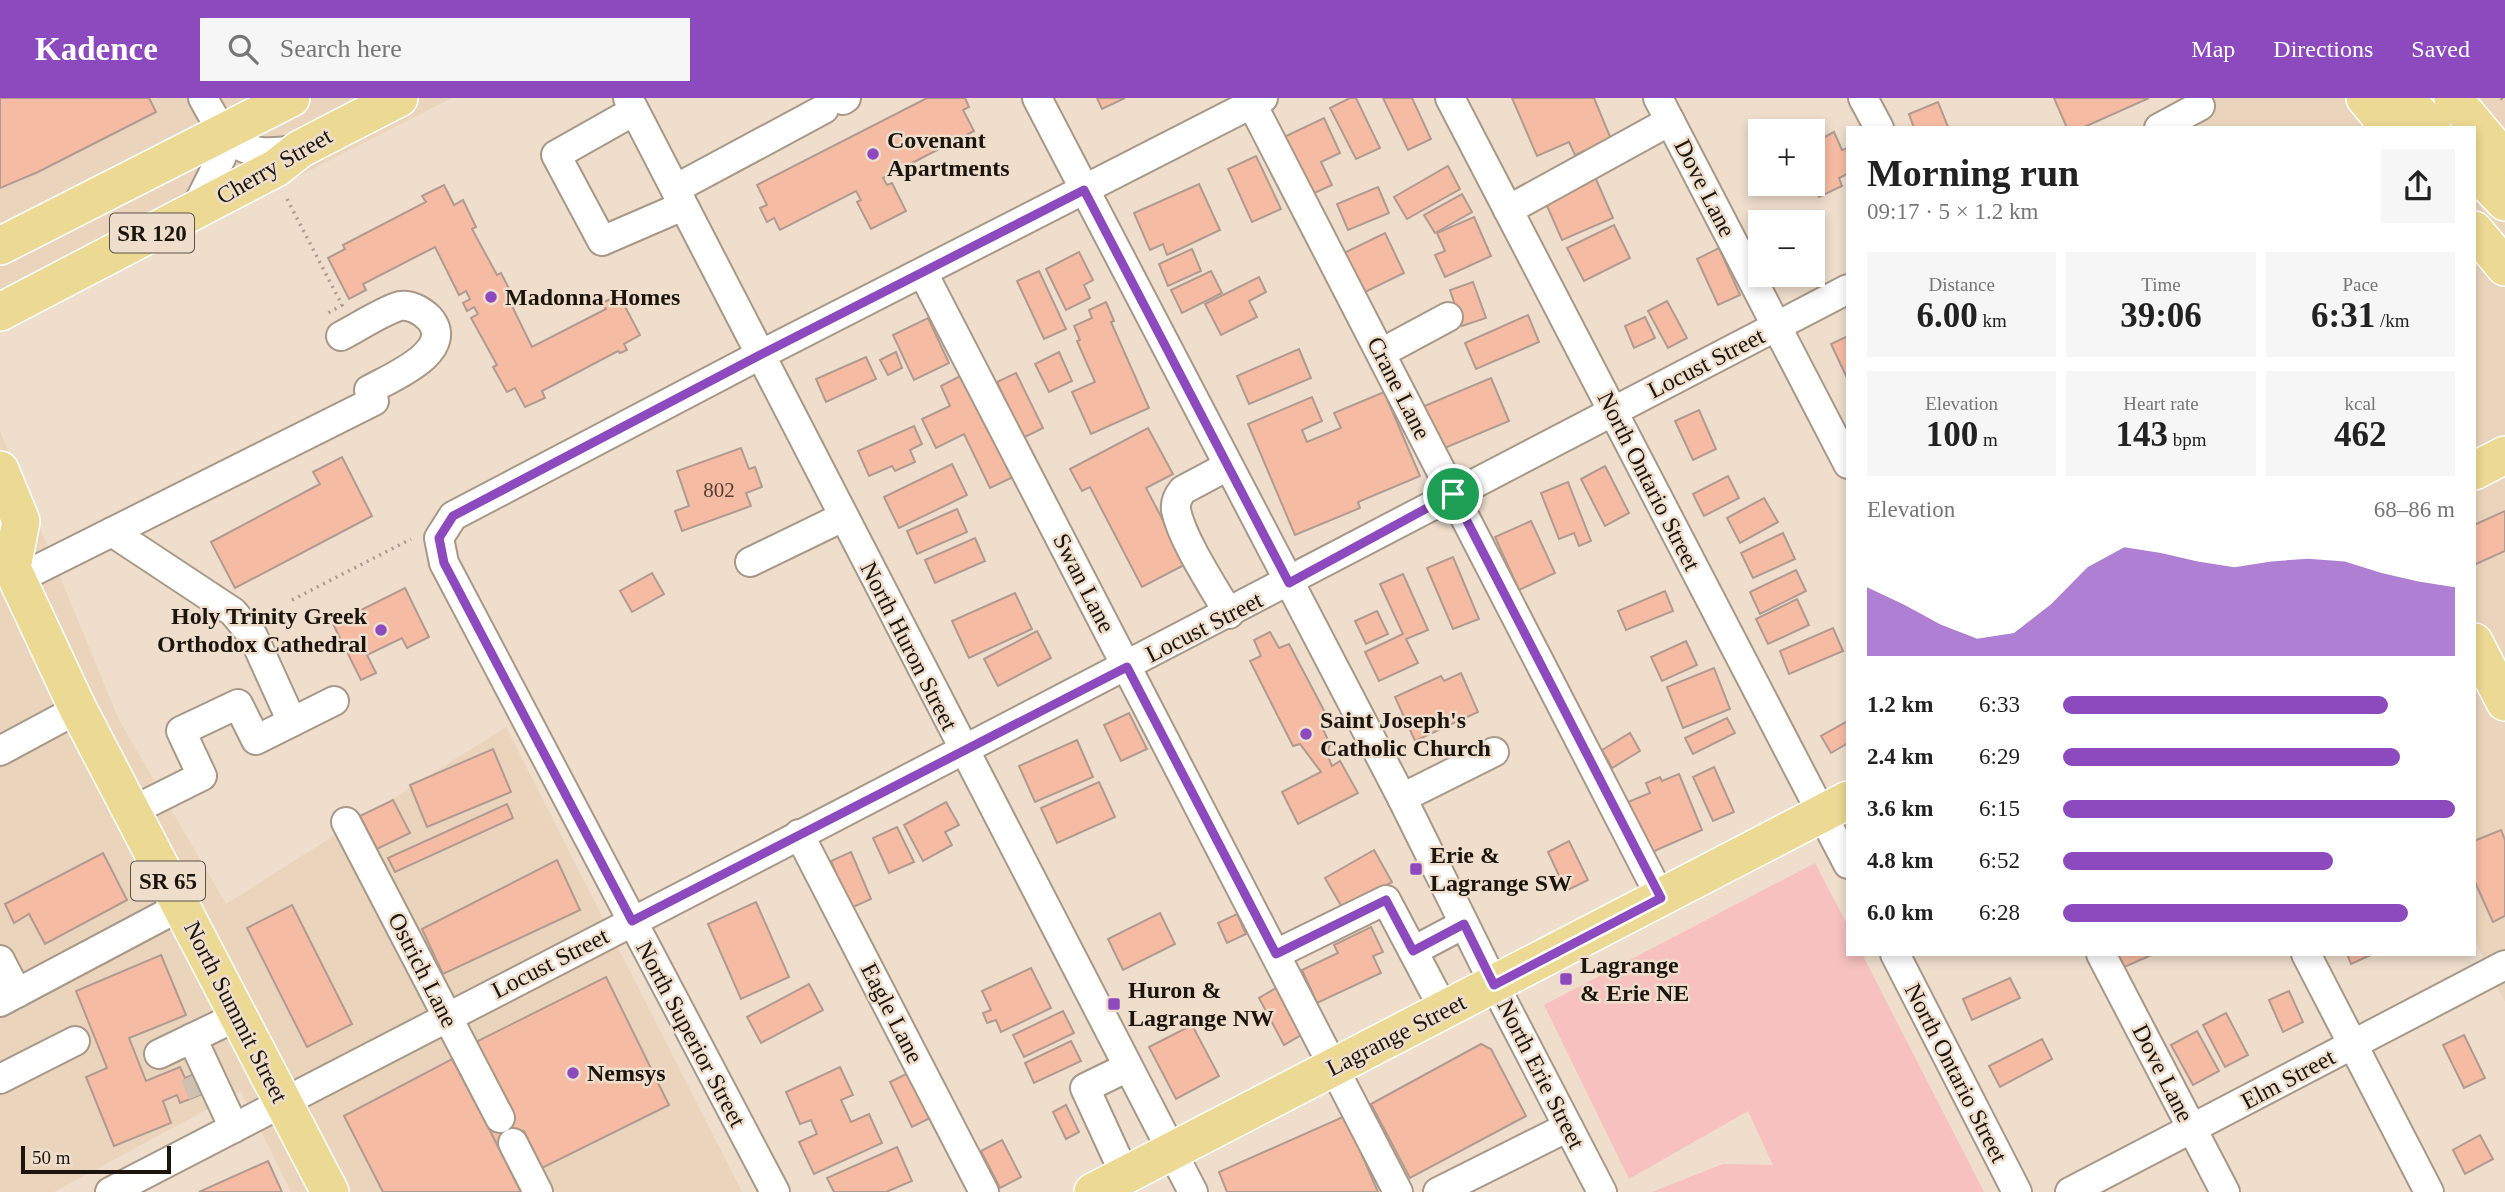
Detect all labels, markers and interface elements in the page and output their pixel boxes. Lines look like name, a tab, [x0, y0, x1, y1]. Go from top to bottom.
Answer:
search box	[200, 18, 690, 81]
icon: search	[224, 30, 262, 68]
text: Kadence	[35, 31, 158, 67]
text: Search here	[280, 34, 402, 63]
text: Map	[2191, 36, 2235, 62]
text: Directions	[2273, 36, 2373, 62]
text: Saved	[2411, 36, 2470, 62]
map controls	[1748, 119, 1825, 287]
button: +	[1748, 119, 1825, 196]
street label: Cherry Street	[212, 122, 336, 209]
place label: Covenant Apartments	[887, 127, 1010, 181]
street label: Dove Lane	[1669, 135, 1741, 241]
marker: Covenant Apartments	[865, 146, 881, 162]
button: share	[2381, 149, 2455, 223]
text: Morning run	[1867, 152, 2079, 194]
text: 09:17 · 5 × 1.2 km	[1867, 199, 2038, 224]
button: −	[1748, 210, 1825, 287]
road number: SR 120	[110, 214, 194, 252]
text: Distance	[1928, 274, 1995, 295]
text: Time	[2141, 274, 2181, 295]
text: Pace	[2342, 274, 2378, 295]
place label: Madonna Homes	[505, 284, 680, 310]
marker: Madonna Homes	[483, 289, 499, 305]
text: 6.00	[1917, 296, 1978, 335]
text: 39:06	[2120, 296, 2202, 335]
text: 6:31	[2311, 296, 2375, 335]
text: km	[1978, 310, 2007, 331]
text: /km	[2375, 310, 2410, 331]
street label: Locust Street	[1643, 322, 1769, 403]
street label: Crane Lane	[1362, 333, 1436, 443]
street label: North Ontario Street	[1593, 387, 1706, 575]
text: Elevation	[1925, 393, 1998, 414]
text: Heart rate	[2123, 393, 2199, 414]
text: kcal	[2344, 393, 2376, 414]
text: 100	[1926, 415, 1978, 454]
text: 143	[2115, 415, 2168, 454]
text: 462	[2334, 415, 2387, 454]
text: m	[1978, 429, 1998, 450]
text: bpm	[2168, 429, 2207, 450]
pin	[1423, 464, 1483, 524]
icon: arrive	[1434, 475, 1472, 513]
house number: 802	[703, 478, 735, 502]
text: Elevation	[1867, 497, 1955, 522]
text: 68–86 m	[2374, 497, 2455, 522]
street label: Swan Lane	[1048, 529, 1120, 637]
street label: North Huron Street	[855, 558, 963, 735]
street label: Locust Street	[1141, 586, 1267, 667]
place label: Holy Trinity Greek Orthodox Cathedral	[157, 603, 368, 657]
marker: Holy Trinity Greek Orthodox Cathedral	[373, 622, 389, 638]
text: 1.2 km	[1867, 692, 1933, 717]
text: 6:33	[1979, 692, 2020, 717]
place label: Saint Joseph's Catholic Church	[1320, 707, 1491, 761]
marker: Saint Joseph's Catholic Church	[1298, 726, 1314, 742]
text: 2.4 km	[1867, 744, 1933, 769]
text: 6:29	[1979, 744, 2020, 769]
text: 3.6 km	[1867, 796, 1933, 821]
text: 6:15	[1979, 796, 2020, 821]
place label: Erie & Lagrange SW	[1430, 842, 1572, 896]
text: 4.8 km	[1867, 848, 1933, 873]
text: 6:52	[1979, 848, 2020, 873]
marker: Erie & Lagrange SW	[1408, 861, 1424, 877]
road number: SR 65	[131, 862, 205, 901]
text: 6.0 km	[1867, 900, 1933, 925]
text: 6:28	[1979, 900, 2020, 925]
street label: Ostrich Lane	[383, 909, 463, 1031]
street label: North Summit Street	[179, 917, 293, 1107]
street label: Locust Street	[487, 922, 613, 1003]
street label: North Superior Street	[631, 937, 751, 1132]
place label: Lagrange & Erie NE	[1580, 952, 1689, 1006]
street label: Eagle Lane	[856, 959, 928, 1067]
marker: Lagrange & Erie NE	[1558, 971, 1574, 987]
place label: Huron & Lagrange NW	[1128, 977, 1274, 1031]
street label: North Ontario Street	[1900, 979, 2013, 1167]
street label: Lagrange Street	[1322, 989, 1470, 1081]
street label: North Erie Street	[1492, 995, 1590, 1153]
marker: Huron & Lagrange NW	[1106, 996, 1122, 1012]
street label: Dove Lane	[2127, 1020, 2199, 1126]
street label: Elm Street	[2237, 1043, 2339, 1114]
place label: Nemsys	[587, 1060, 666, 1086]
marker: Nemsys	[565, 1065, 581, 1081]
scale bar	[21, 1143, 172, 1175]
text: 50 m	[32, 1147, 71, 1168]

